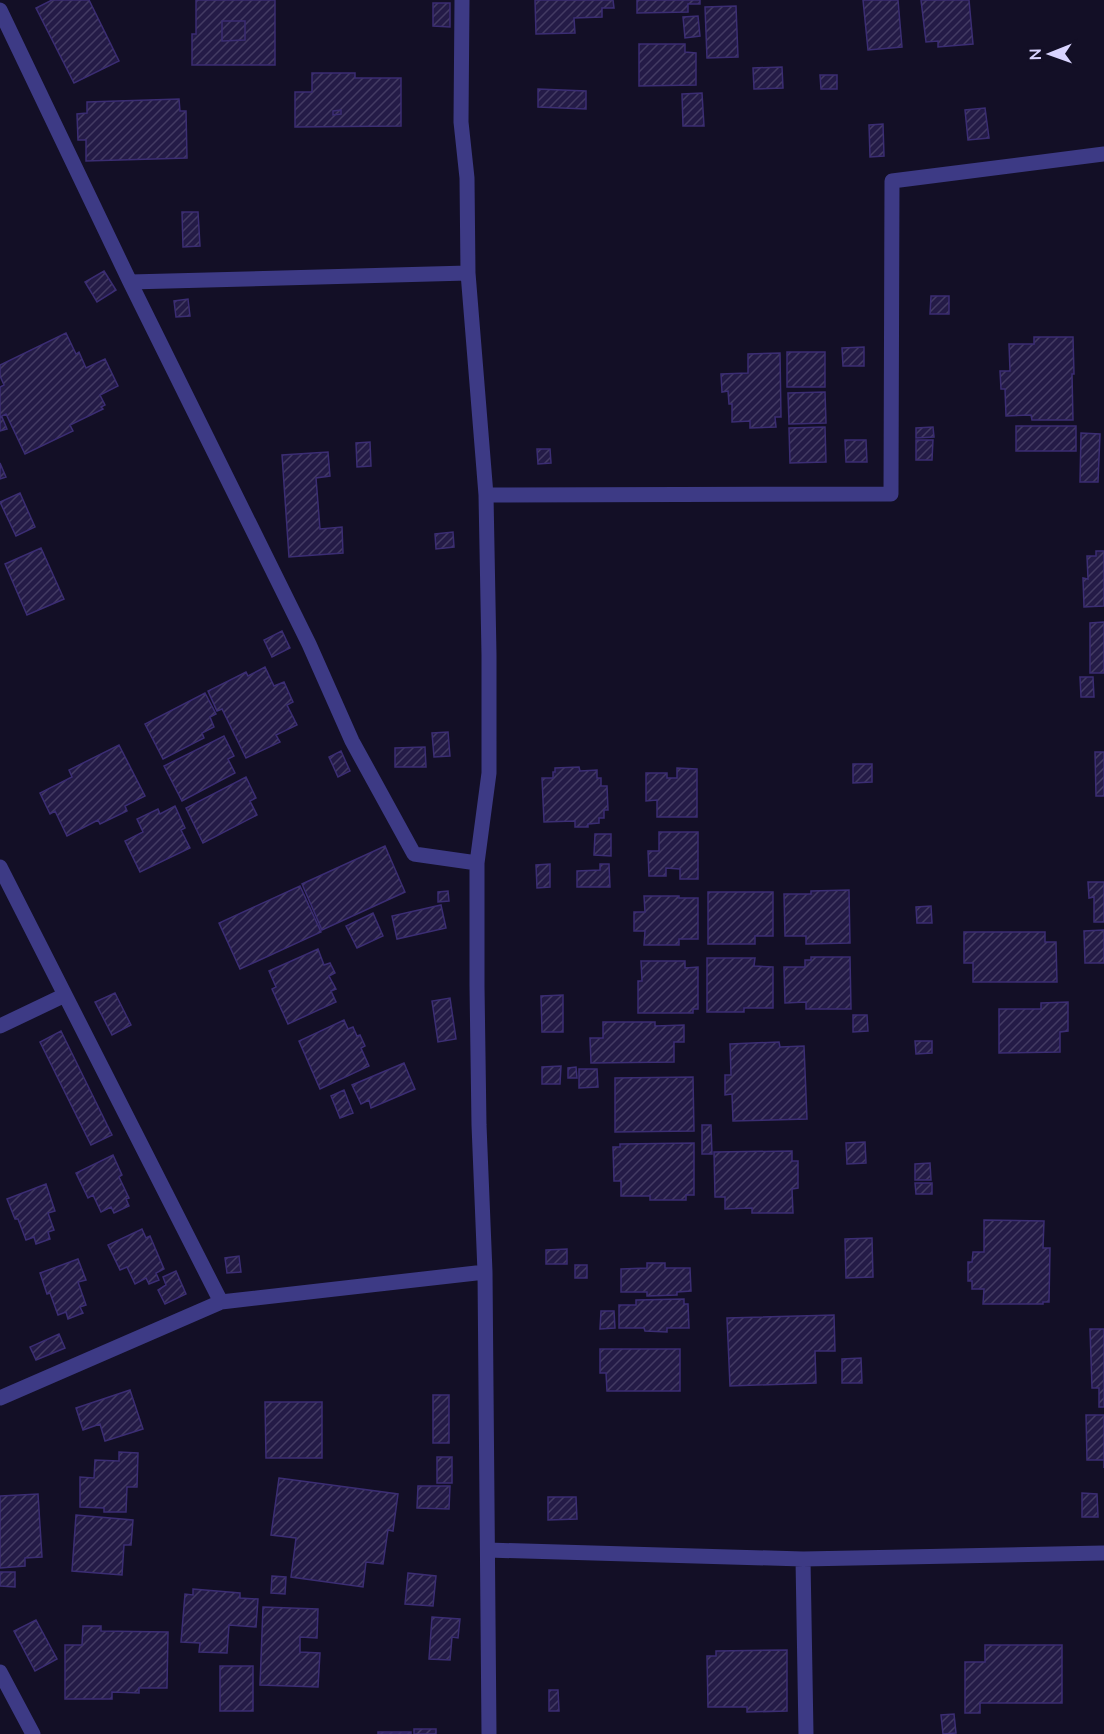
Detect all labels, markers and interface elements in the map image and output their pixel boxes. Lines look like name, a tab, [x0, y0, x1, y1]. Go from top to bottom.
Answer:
north arrow	[1020, 24, 1080, 84]
text: N	[1025, 48, 1047, 60]

